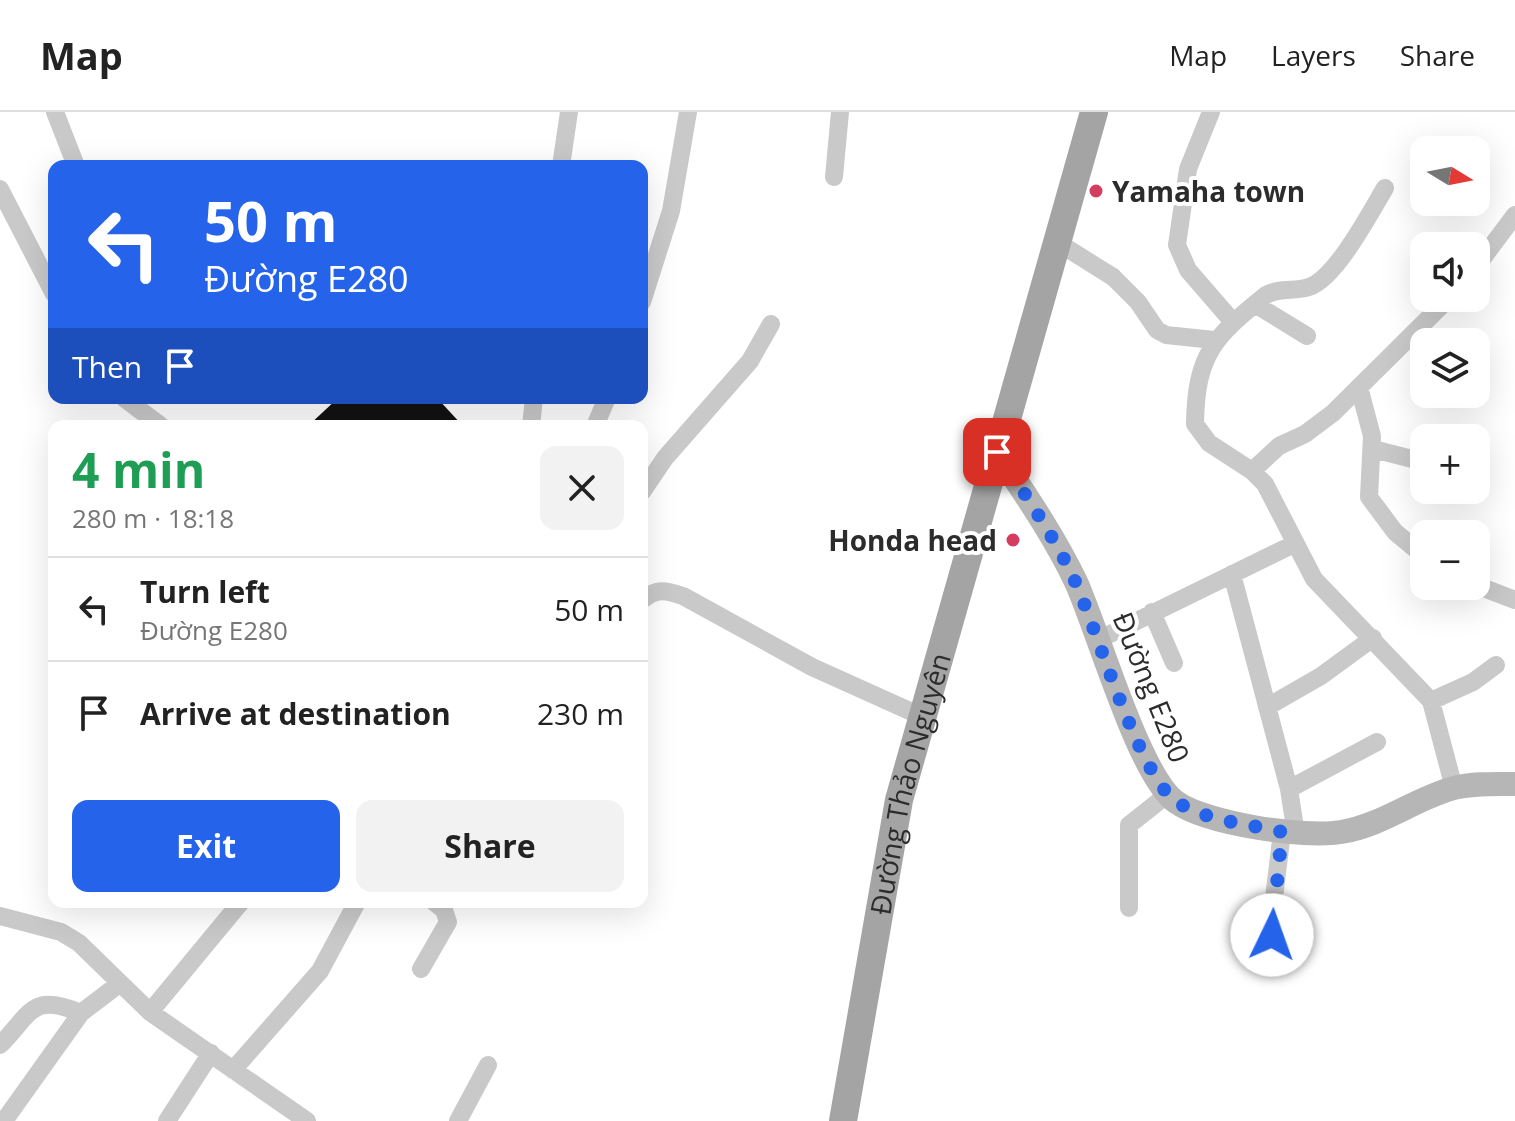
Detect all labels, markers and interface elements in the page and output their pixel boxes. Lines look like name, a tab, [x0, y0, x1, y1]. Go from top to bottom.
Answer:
text: Map	[40, 29, 123, 81]
text: Map	[1169, 36, 1227, 74]
text: Layers	[1271, 36, 1356, 74]
text: Share	[1400, 36, 1475, 74]
north arrow	[1410, 136, 1490, 216]
map controls	[1410, 136, 1490, 600]
place label: Yamaha town	[1112, 172, 1305, 210]
text: 50 m	[204, 182, 338, 258]
marker: Yamaha town	[1087, 182, 1105, 200]
icon: left	[72, 192, 176, 296]
button: sound	[1410, 232, 1490, 312]
text: Đường E280	[204, 254, 409, 303]
button: layers	[1410, 328, 1490, 408]
icon: arrive	[158, 344, 202, 388]
text: Then	[72, 346, 142, 387]
pin	[963, 418, 1031, 486]
button: +	[1410, 424, 1490, 504]
icon: arrive	[975, 430, 1019, 474]
text: 4 min	[72, 437, 205, 502]
button: close	[540, 446, 624, 530]
text: 280 m · 18:18	[72, 500, 234, 536]
button: −	[1410, 520, 1490, 600]
place label: Honda head	[828, 521, 997, 559]
marker: Honda head	[1004, 531, 1022, 549]
text: Turn left	[140, 571, 270, 612]
icon: left	[72, 587, 116, 631]
text: 50 m	[554, 589, 624, 630]
street label: Đường E280	[1105, 606, 1199, 768]
text: Đường E280	[140, 612, 288, 648]
street label: Đường Thảo Nguyên	[860, 648, 959, 918]
icon: arrive	[72, 691, 116, 735]
text: Arrive at destination	[140, 693, 451, 734]
text: 230 m	[537, 693, 624, 734]
button: Exit	[72, 800, 340, 892]
button: Share	[356, 800, 624, 892]
position arrow	[1230, 893, 1314, 977]

